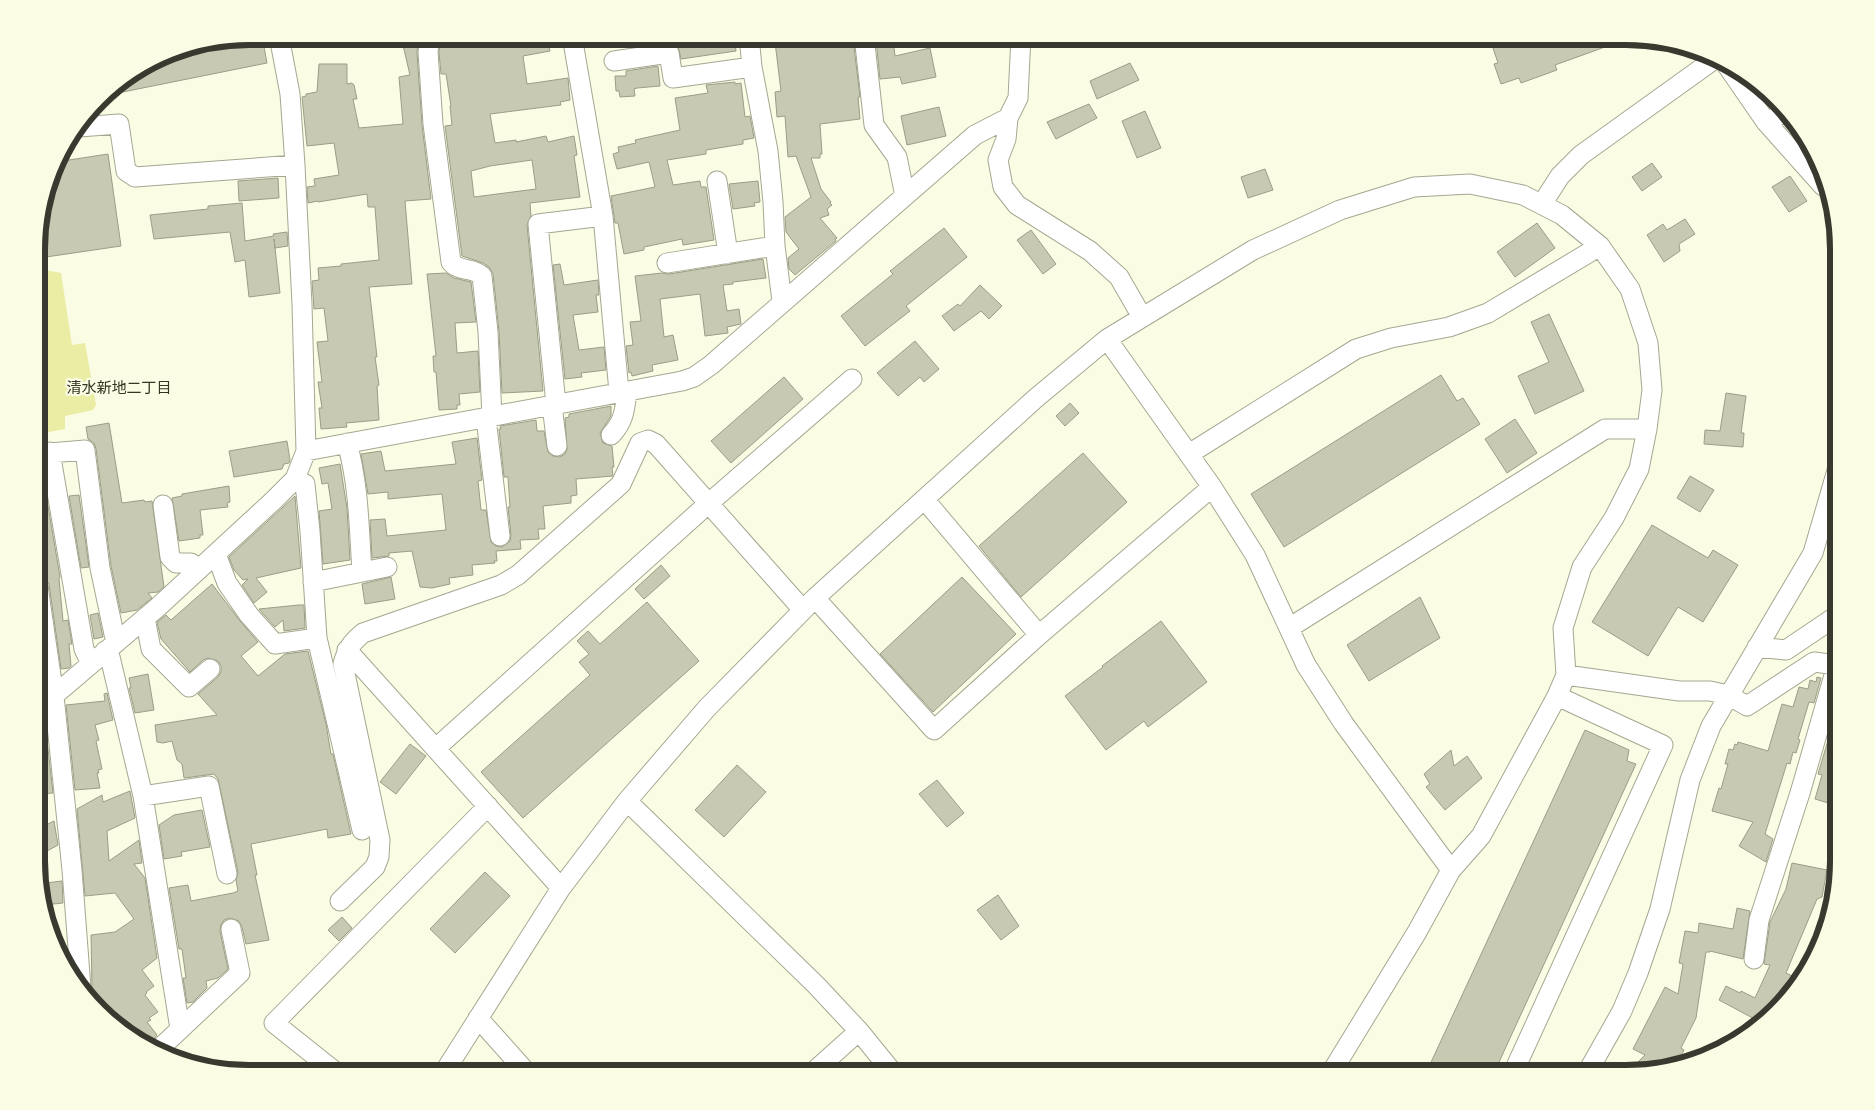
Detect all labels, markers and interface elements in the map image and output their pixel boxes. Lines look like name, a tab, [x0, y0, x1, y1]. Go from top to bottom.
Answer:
district label: 清水新地二丁目	[66, 378, 172, 398]

